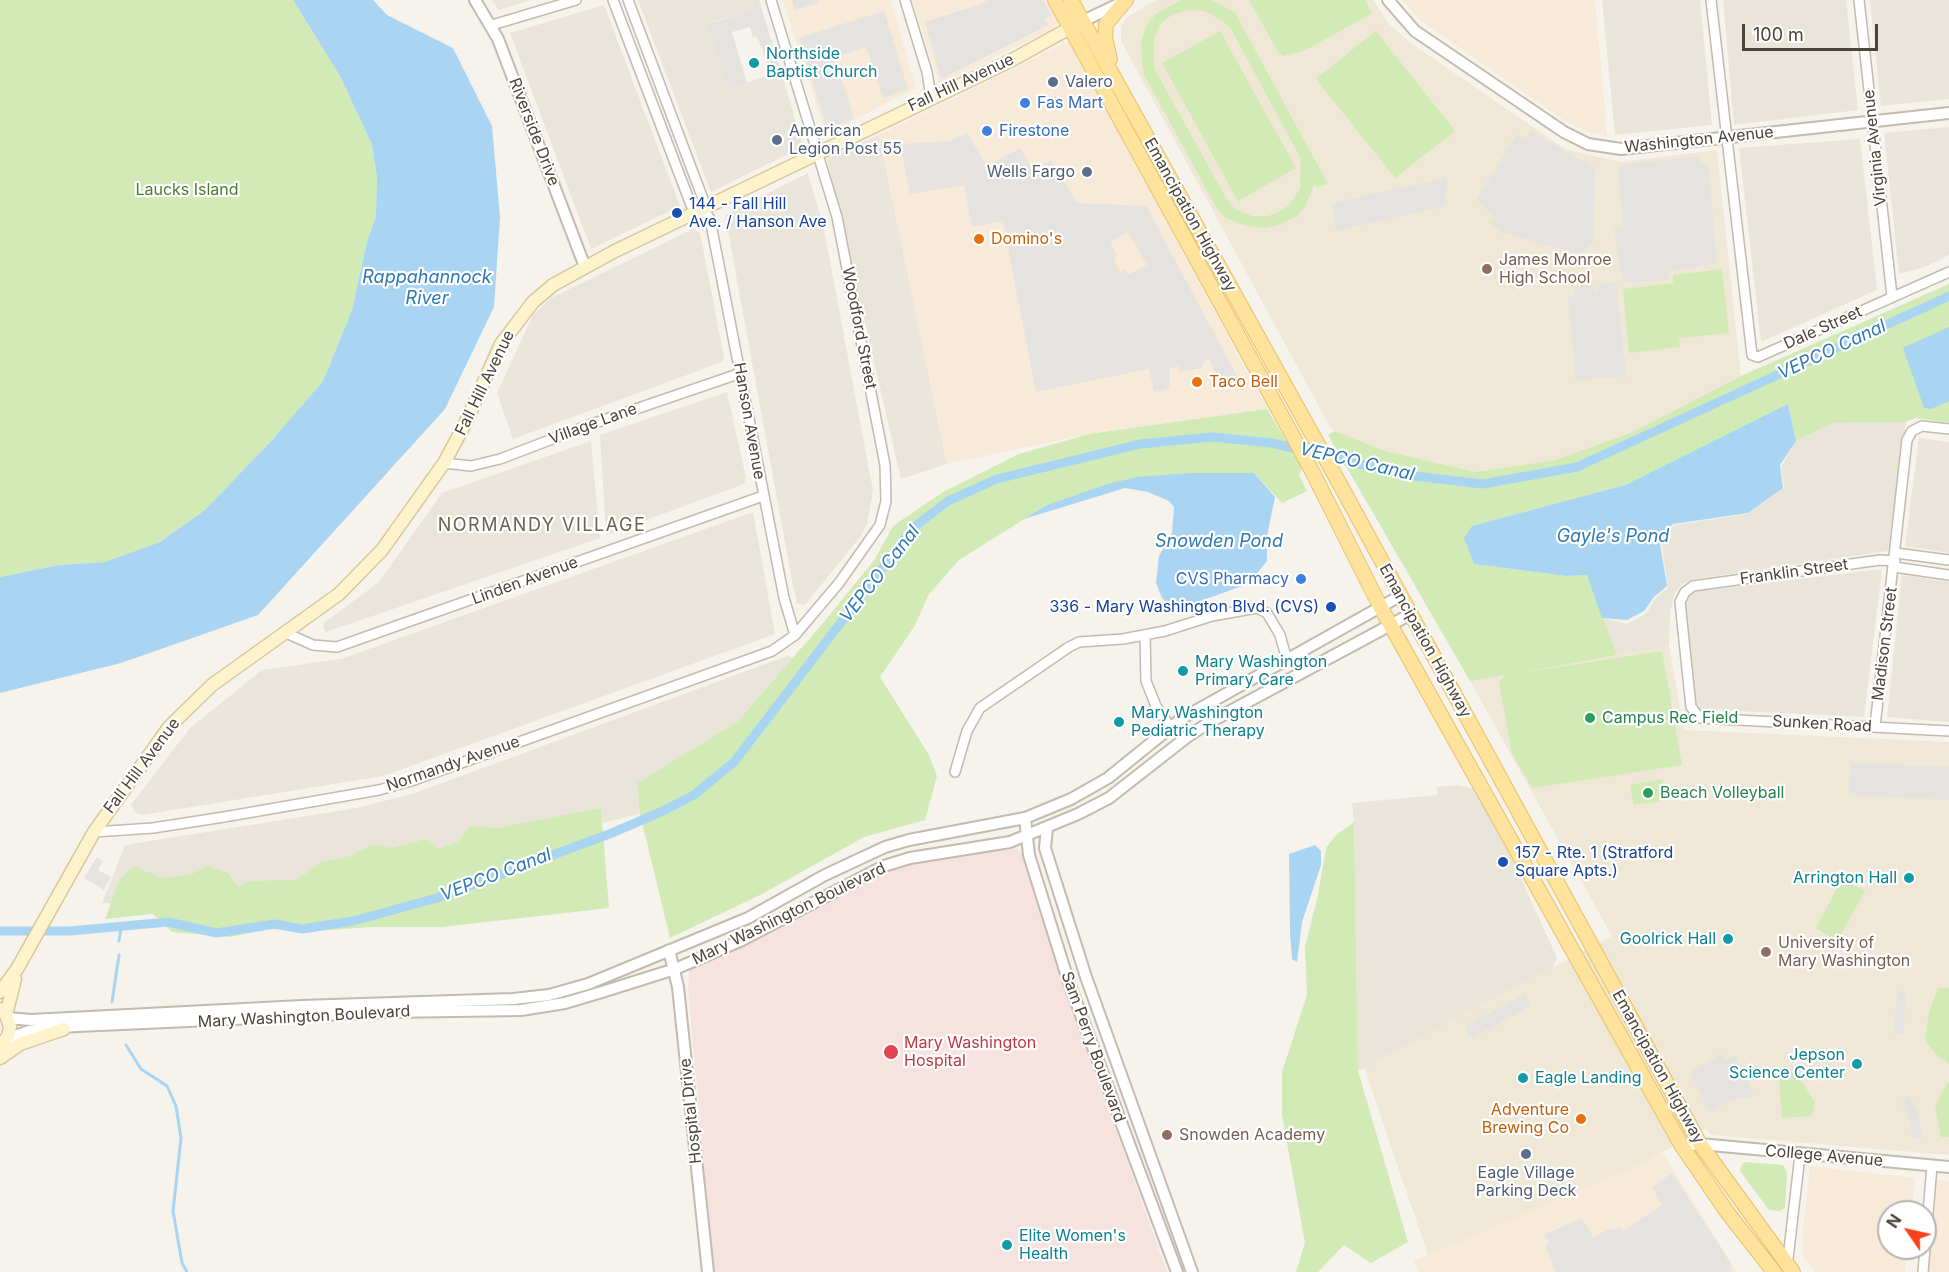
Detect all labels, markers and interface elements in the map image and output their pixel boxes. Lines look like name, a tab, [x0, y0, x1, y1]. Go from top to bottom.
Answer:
scale bar	[1745, 12, 1882, 50]
text: 100 m	[1753, 24, 1804, 45]
place label: Northside Baptist Church	[766, 44, 878, 82]
street label: Fall Hill Avenue	[905, 50, 1017, 116]
marker: Northside Baptist Church	[747, 56, 761, 70]
place label: Valero	[1065, 72, 1113, 92]
street label: Riverside Drive	[505, 75, 563, 189]
marker: Valero	[1046, 75, 1060, 89]
street label: Virginia Avenue	[1859, 89, 1891, 207]
place label: Fas Mart	[1037, 93, 1103, 113]
marker: Fas Mart	[1018, 96, 1032, 110]
place label: American Legion Post 55	[789, 121, 902, 159]
place label: Firestone	[999, 121, 1069, 141]
street label: Washington Avenue	[1624, 123, 1774, 157]
marker: Firestone	[980, 124, 994, 138]
marker: American Legion Post 55	[770, 133, 784, 147]
street label: Emancipation Highway	[1140, 135, 1240, 295]
place label: Wells Fargo	[987, 162, 1075, 182]
marker: Wells Fargo	[1080, 165, 1094, 179]
park label: Laucks Island	[135, 180, 239, 200]
place label: 144 - Fall Hill Ave. / Hanson Ave	[689, 194, 827, 232]
marker: 144 - Fall Hill Ave. / Hanson Ave	[670, 206, 684, 220]
place label: Domino's	[991, 229, 1062, 249]
marker: Domino's	[972, 232, 986, 246]
place label: James Monroe High School	[1499, 250, 1612, 288]
marker: James Monroe High School	[1480, 262, 1494, 276]
street label: Woodford Street	[838, 265, 880, 391]
water label: Rappahannock River	[362, 267, 492, 310]
street label: Dale Street	[1781, 302, 1865, 354]
water label: VEPCO Canal	[1774, 315, 1890, 385]
street label: Fall Hill Avenue	[451, 327, 519, 439]
street label: Hanson Avenue	[729, 361, 769, 481]
place label: Taco Bell	[1209, 372, 1278, 392]
marker: Taco Bell	[1190, 375, 1204, 389]
street label: Village Lane	[546, 399, 640, 449]
water label: VEPCO Canal	[1298, 438, 1416, 486]
district label: NORMANDY VILLAGE	[438, 515, 646, 537]
water label: VEPCO Canal	[835, 521, 925, 627]
water label: Gayle's Pond	[1557, 526, 1669, 548]
water label: Snowden Pond	[1155, 531, 1283, 553]
street label: Linden Avenue	[469, 553, 581, 609]
street label: Franklin Street	[1739, 555, 1849, 589]
street label: Emancipation Highway	[1375, 561, 1475, 721]
place label: CVS Pharmacy	[1176, 569, 1289, 589]
marker: CVS Pharmacy	[1294, 572, 1308, 586]
street label: Madison Street	[1869, 586, 1901, 702]
place label: 336 - Mary Washington Blvd. (CVS)	[1049, 597, 1319, 617]
marker: 336 - Mary Washington Blvd. (CVS)	[1324, 600, 1338, 614]
place label: Mary Washington Primary Care	[1195, 652, 1327, 690]
marker: Mary Washington Primary Care	[1176, 664, 1190, 678]
place label: Mary Washington Pediatric Therapy	[1131, 703, 1265, 741]
place label: Campus Rec Field	[1602, 708, 1738, 728]
marker: Campus Rec Field	[1583, 711, 1597, 725]
street label: Sunken Road	[1772, 712, 1872, 736]
street label: Fall Hill Avenue	[100, 714, 184, 818]
marker: Mary Washington Pediatric Therapy	[1112, 715, 1126, 729]
street label: Normandy Avenue	[384, 732, 522, 796]
place label: Beach Volleyball	[1660, 783, 1784, 803]
marker: Beach Volleyball	[1641, 786, 1655, 800]
place label: 157 - Rte. 1 (Stratford Square Apts.)	[1515, 843, 1673, 881]
water label: VEPCO Canal	[438, 844, 554, 906]
marker: 157 - Rte. 1 (Stratford Square Apts.)	[1496, 855, 1510, 869]
street label: Mary Washington Boulevard	[689, 859, 889, 969]
place label: Arrington Hall	[1793, 868, 1897, 888]
marker: Arrington Hall	[1902, 871, 1916, 885]
place label: Goolrick Hall	[1620, 929, 1716, 949]
marker: Goolrick Hall	[1721, 932, 1735, 946]
place label: University of Mary Washington	[1778, 933, 1910, 971]
marker: University of Mary Washington	[1759, 945, 1773, 959]
street label: Sam Perry Boulevard	[1057, 969, 1129, 1125]
street label: Emancipation Highway	[1608, 987, 1708, 1147]
street label: Mary Washington Boulevard	[197, 1002, 411, 1032]
place label: Mary Washington Hospital	[904, 1033, 1036, 1071]
marker: Mary Washington Hospital	[882, 1043, 900, 1061]
place label: Jepson Science Center	[1729, 1045, 1845, 1083]
street label: Hospital Drive	[676, 1057, 706, 1165]
marker: Jepson Science Center	[1850, 1057, 1864, 1071]
place label: Eagle Landing	[1535, 1068, 1642, 1088]
marker: Eagle Landing	[1516, 1071, 1530, 1085]
place label: Adventure Brewing Co	[1482, 1100, 1569, 1138]
marker: Adventure Brewing Co	[1574, 1112, 1588, 1126]
place label: Snowden Academy	[1179, 1125, 1325, 1145]
marker: Snowden Academy	[1160, 1128, 1174, 1142]
street label: College Avenue	[1764, 1141, 1884, 1171]
marker: Eagle Village Parking Deck	[1519, 1147, 1533, 1161]
place label: Eagle Village Parking Deck	[1476, 1163, 1576, 1201]
north arrow	[1877, 1200, 1937, 1260]
text: N	[1882, 1210, 1905, 1232]
place label: Elite Women's Health	[1019, 1226, 1126, 1264]
marker: Elite Women's Health	[1000, 1238, 1014, 1252]

